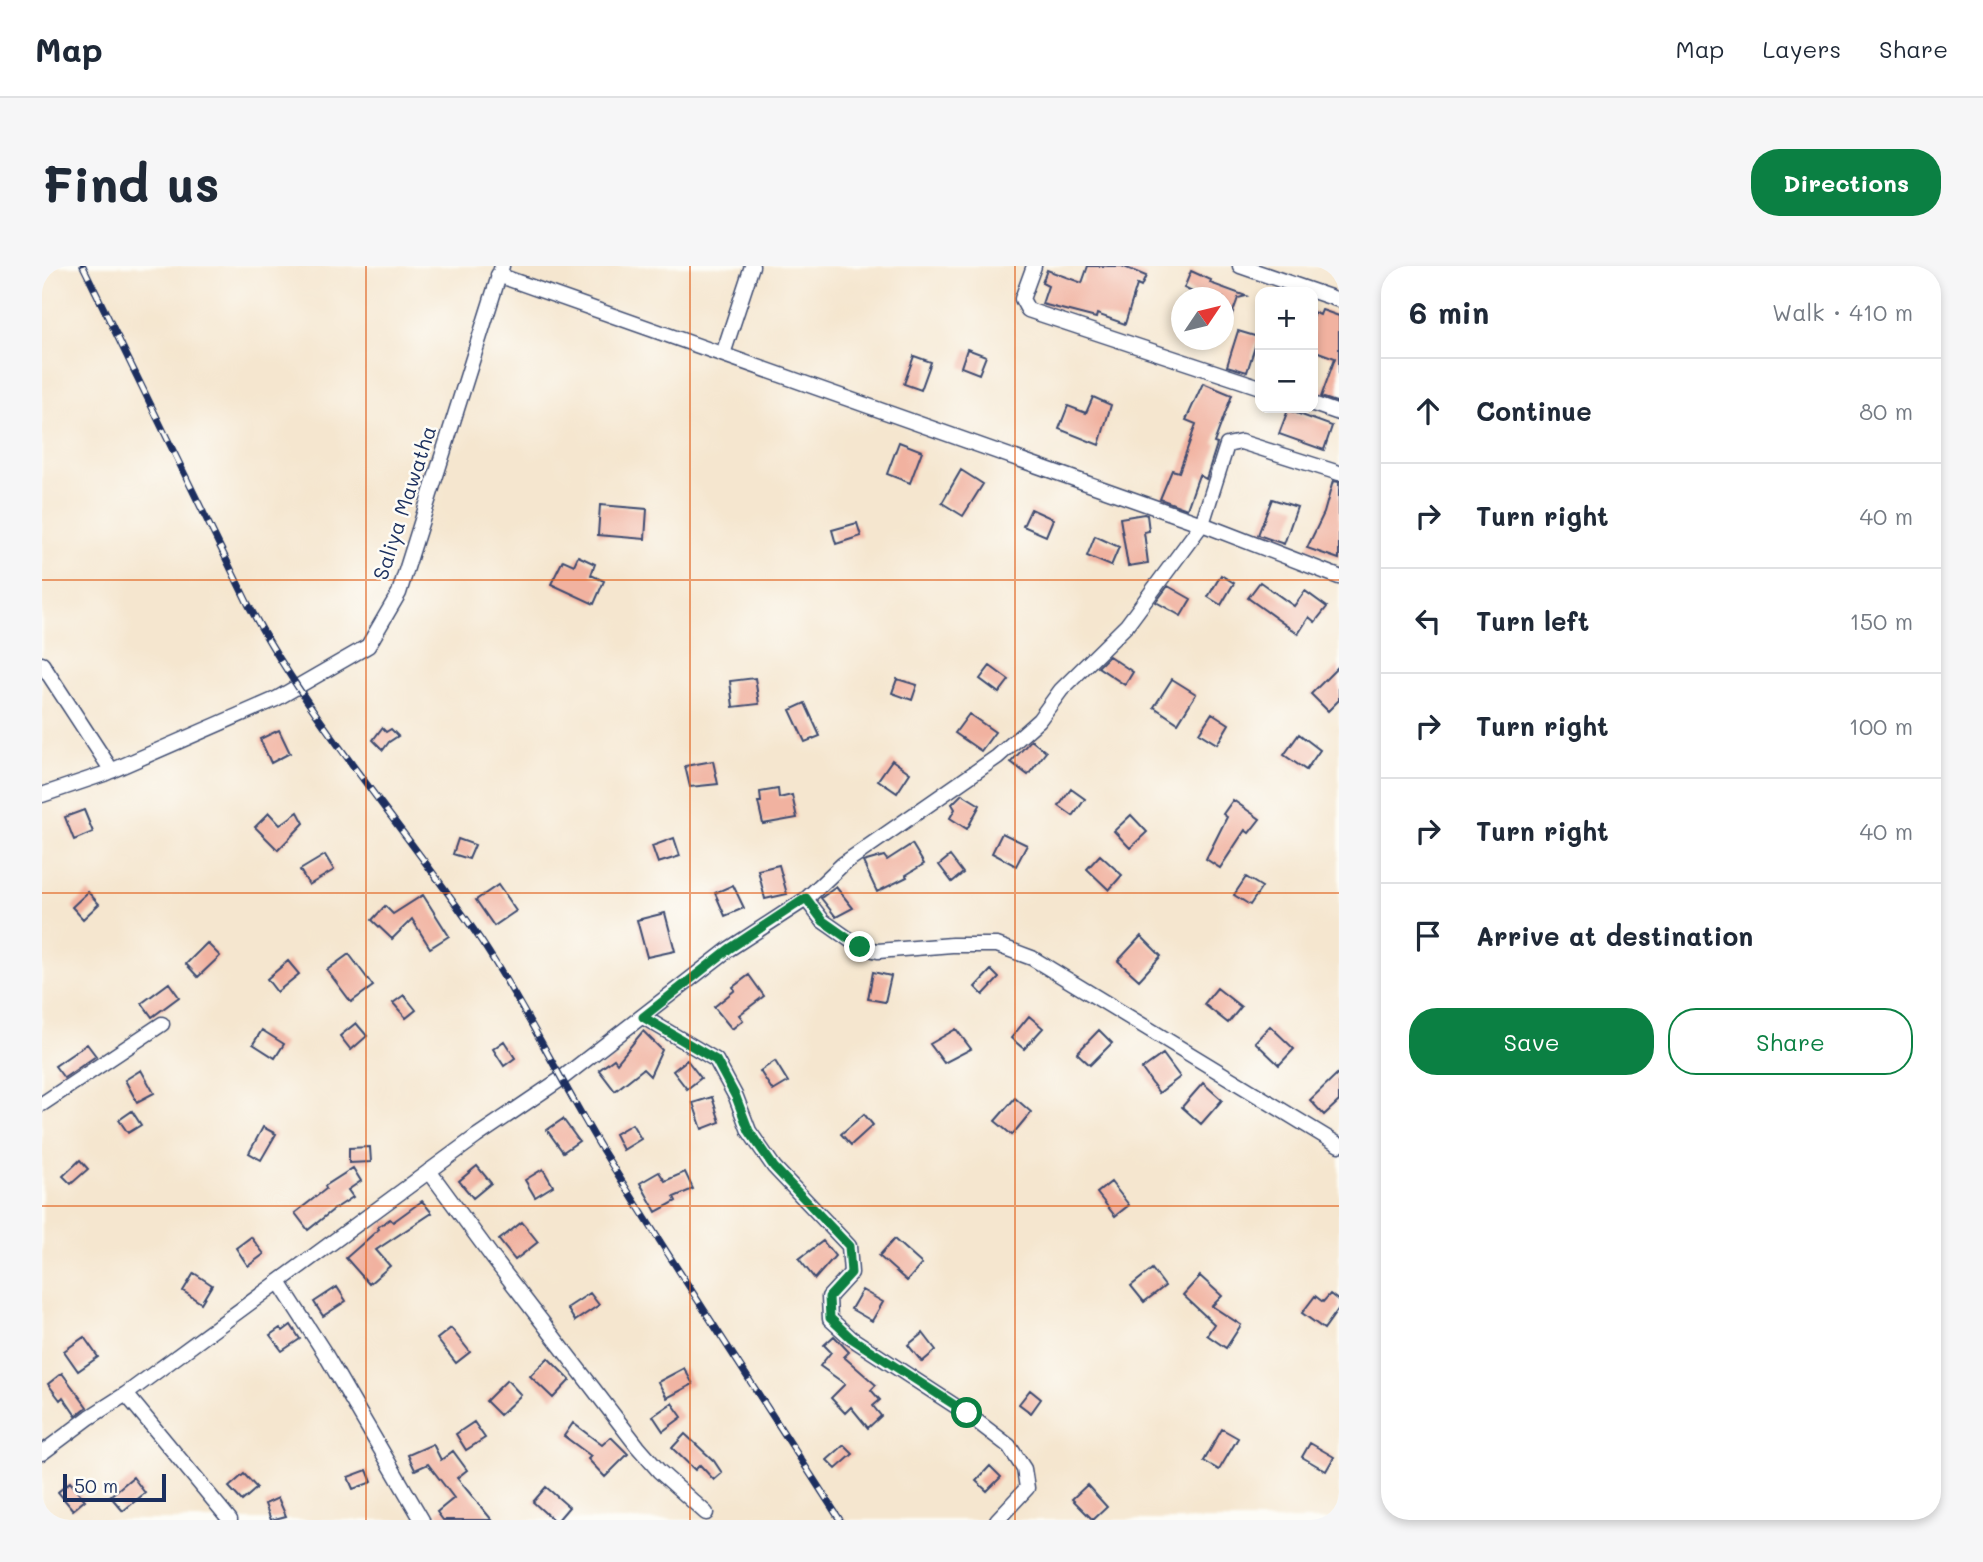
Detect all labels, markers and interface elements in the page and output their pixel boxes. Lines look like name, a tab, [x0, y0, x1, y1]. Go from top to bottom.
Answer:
text: Map	[35, 27, 103, 70]
text: Map	[1676, 33, 1724, 64]
text: Layers	[1762, 33, 1841, 64]
text: Share	[1879, 33, 1948, 64]
button: Directions	[1751, 149, 1941, 216]
text: Find us	[42, 151, 220, 214]
north arrow	[1171, 287, 1234, 350]
map controls	[1255, 287, 1318, 413]
button: +	[1255, 287, 1318, 350]
text: 6 min	[1409, 292, 1489, 332]
text: Walk · 410 m	[1772, 297, 1913, 327]
button: −	[1255, 350, 1318, 413]
icon: ahead	[1409, 392, 1447, 430]
text: Continue	[1476, 394, 1592, 428]
text: 80 m	[1859, 396, 1913, 426]
street label: Saliya Mawatha	[366, 422, 441, 583]
icon: right	[1409, 497, 1447, 535]
text: Turn right	[1476, 499, 1609, 533]
text: 40 m	[1860, 501, 1913, 531]
icon: left	[1409, 602, 1447, 640]
text: Turn left	[1476, 604, 1589, 638]
text: 150 m	[1849, 606, 1913, 636]
icon: right	[1409, 707, 1447, 745]
text: Turn right	[1476, 709, 1609, 743]
text: 100 m	[1849, 711, 1913, 741]
icon: right	[1409, 812, 1447, 850]
text: Turn right	[1476, 814, 1609, 848]
text: 40 m	[1860, 816, 1913, 846]
icon: arrive	[1409, 917, 1447, 955]
text: Arrive at destination	[1476, 919, 1753, 953]
route end	[844, 931, 875, 962]
button: Save	[1409, 1008, 1654, 1075]
button: Share	[1668, 1008, 1913, 1075]
route start	[951, 1397, 982, 1428]
scale bar	[63, 1471, 166, 1503]
text: 50 m	[74, 1473, 118, 1498]

